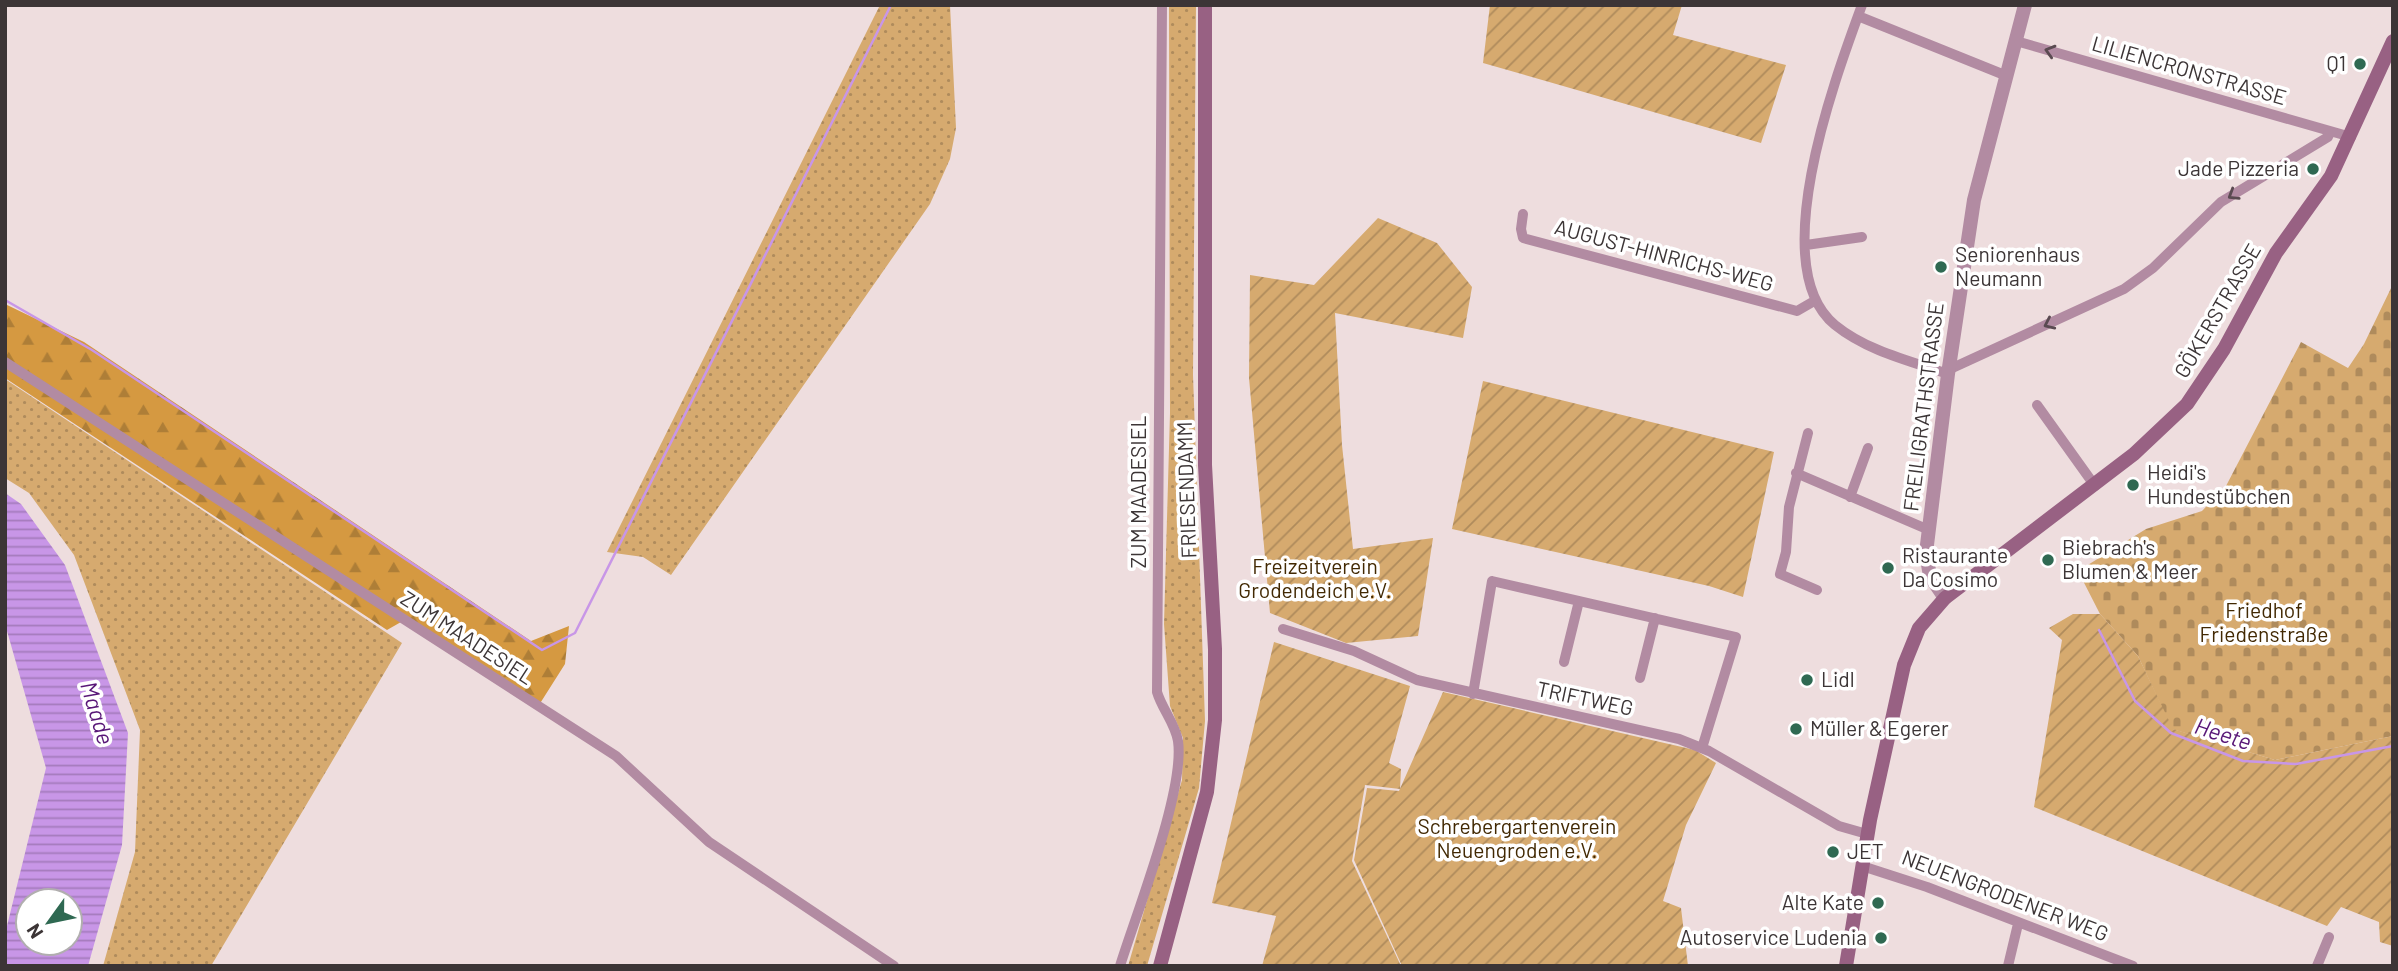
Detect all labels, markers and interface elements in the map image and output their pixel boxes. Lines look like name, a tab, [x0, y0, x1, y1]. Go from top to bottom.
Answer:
street label: LILIENCRONSTRASSE	[2089, 30, 2290, 109]
one-way arrow	[2044, 45, 2056, 59]
place label: Q1	[2327, 50, 2346, 75]
marker: Q1	[2352, 56, 2368, 72]
place label: Jade Pizzeria	[2178, 155, 2299, 180]
marker: Jade Pizzeria	[2305, 161, 2321, 177]
one-way arrow	[2227, 186, 2240, 199]
street label: AUGUST-HINRICHS-WEG	[1552, 213, 1776, 296]
street label: GÖKERSTRASSE	[2168, 239, 2265, 382]
place label: Seniorenhaus Neumann	[1955, 241, 2080, 290]
marker: Seniorenhaus Neumann	[1933, 259, 1949, 275]
street label: FREILIGRATHSTRASSE	[1897, 301, 1948, 513]
one-way arrow	[2044, 316, 2056, 330]
street label: ZUM MAADESIEL	[1125, 415, 1150, 568]
street label: FRIESENDAMM	[1171, 421, 1200, 559]
place label: Heidi's Hundestübchen	[2147, 459, 2291, 508]
marker: Heidi's Hundestübchen	[2125, 477, 2141, 493]
place label: Biebrach's Blumen & Meer	[2062, 534, 2199, 583]
place label: Ristaurante Da Cosimo	[1902, 542, 2008, 591]
marker: Biebrach's Blumen & Meer	[2040, 552, 2056, 568]
park label: Freizeitverein Grodendeich e.V.	[1238, 553, 1392, 602]
marker: Ristaurante Da Cosimo	[1880, 560, 1896, 576]
street label: ZUM MAADESIEL	[397, 585, 539, 689]
park label: Friedhof Friedenstraße	[2200, 597, 2328, 646]
place label: Lidl	[1821, 666, 1855, 691]
marker: Lidl	[1799, 672, 1815, 688]
street label: TRIFTWEG	[1535, 675, 1636, 720]
water label: Maade	[75, 678, 121, 748]
water label: Heete	[2191, 711, 2255, 755]
place label: Müller & Egerer	[1810, 715, 1949, 740]
marker: Müller & Egerer	[1788, 721, 1804, 737]
park label: Schrebergartenverein Neuengroden e.V.	[1418, 813, 1616, 862]
place label: JET	[1847, 838, 1884, 863]
marker: JET	[1825, 844, 1841, 860]
street label: NEUENGRODENER WEG	[1899, 844, 2112, 946]
north arrow	[14, 887, 84, 957]
place label: Alte Kate	[1782, 889, 1864, 914]
marker: Alte Kate	[1870, 895, 1886, 911]
text: N	[21, 920, 47, 943]
place label: Autoservice Ludenia	[1680, 924, 1867, 949]
marker: Autoservice Ludenia	[1873, 930, 1889, 946]

